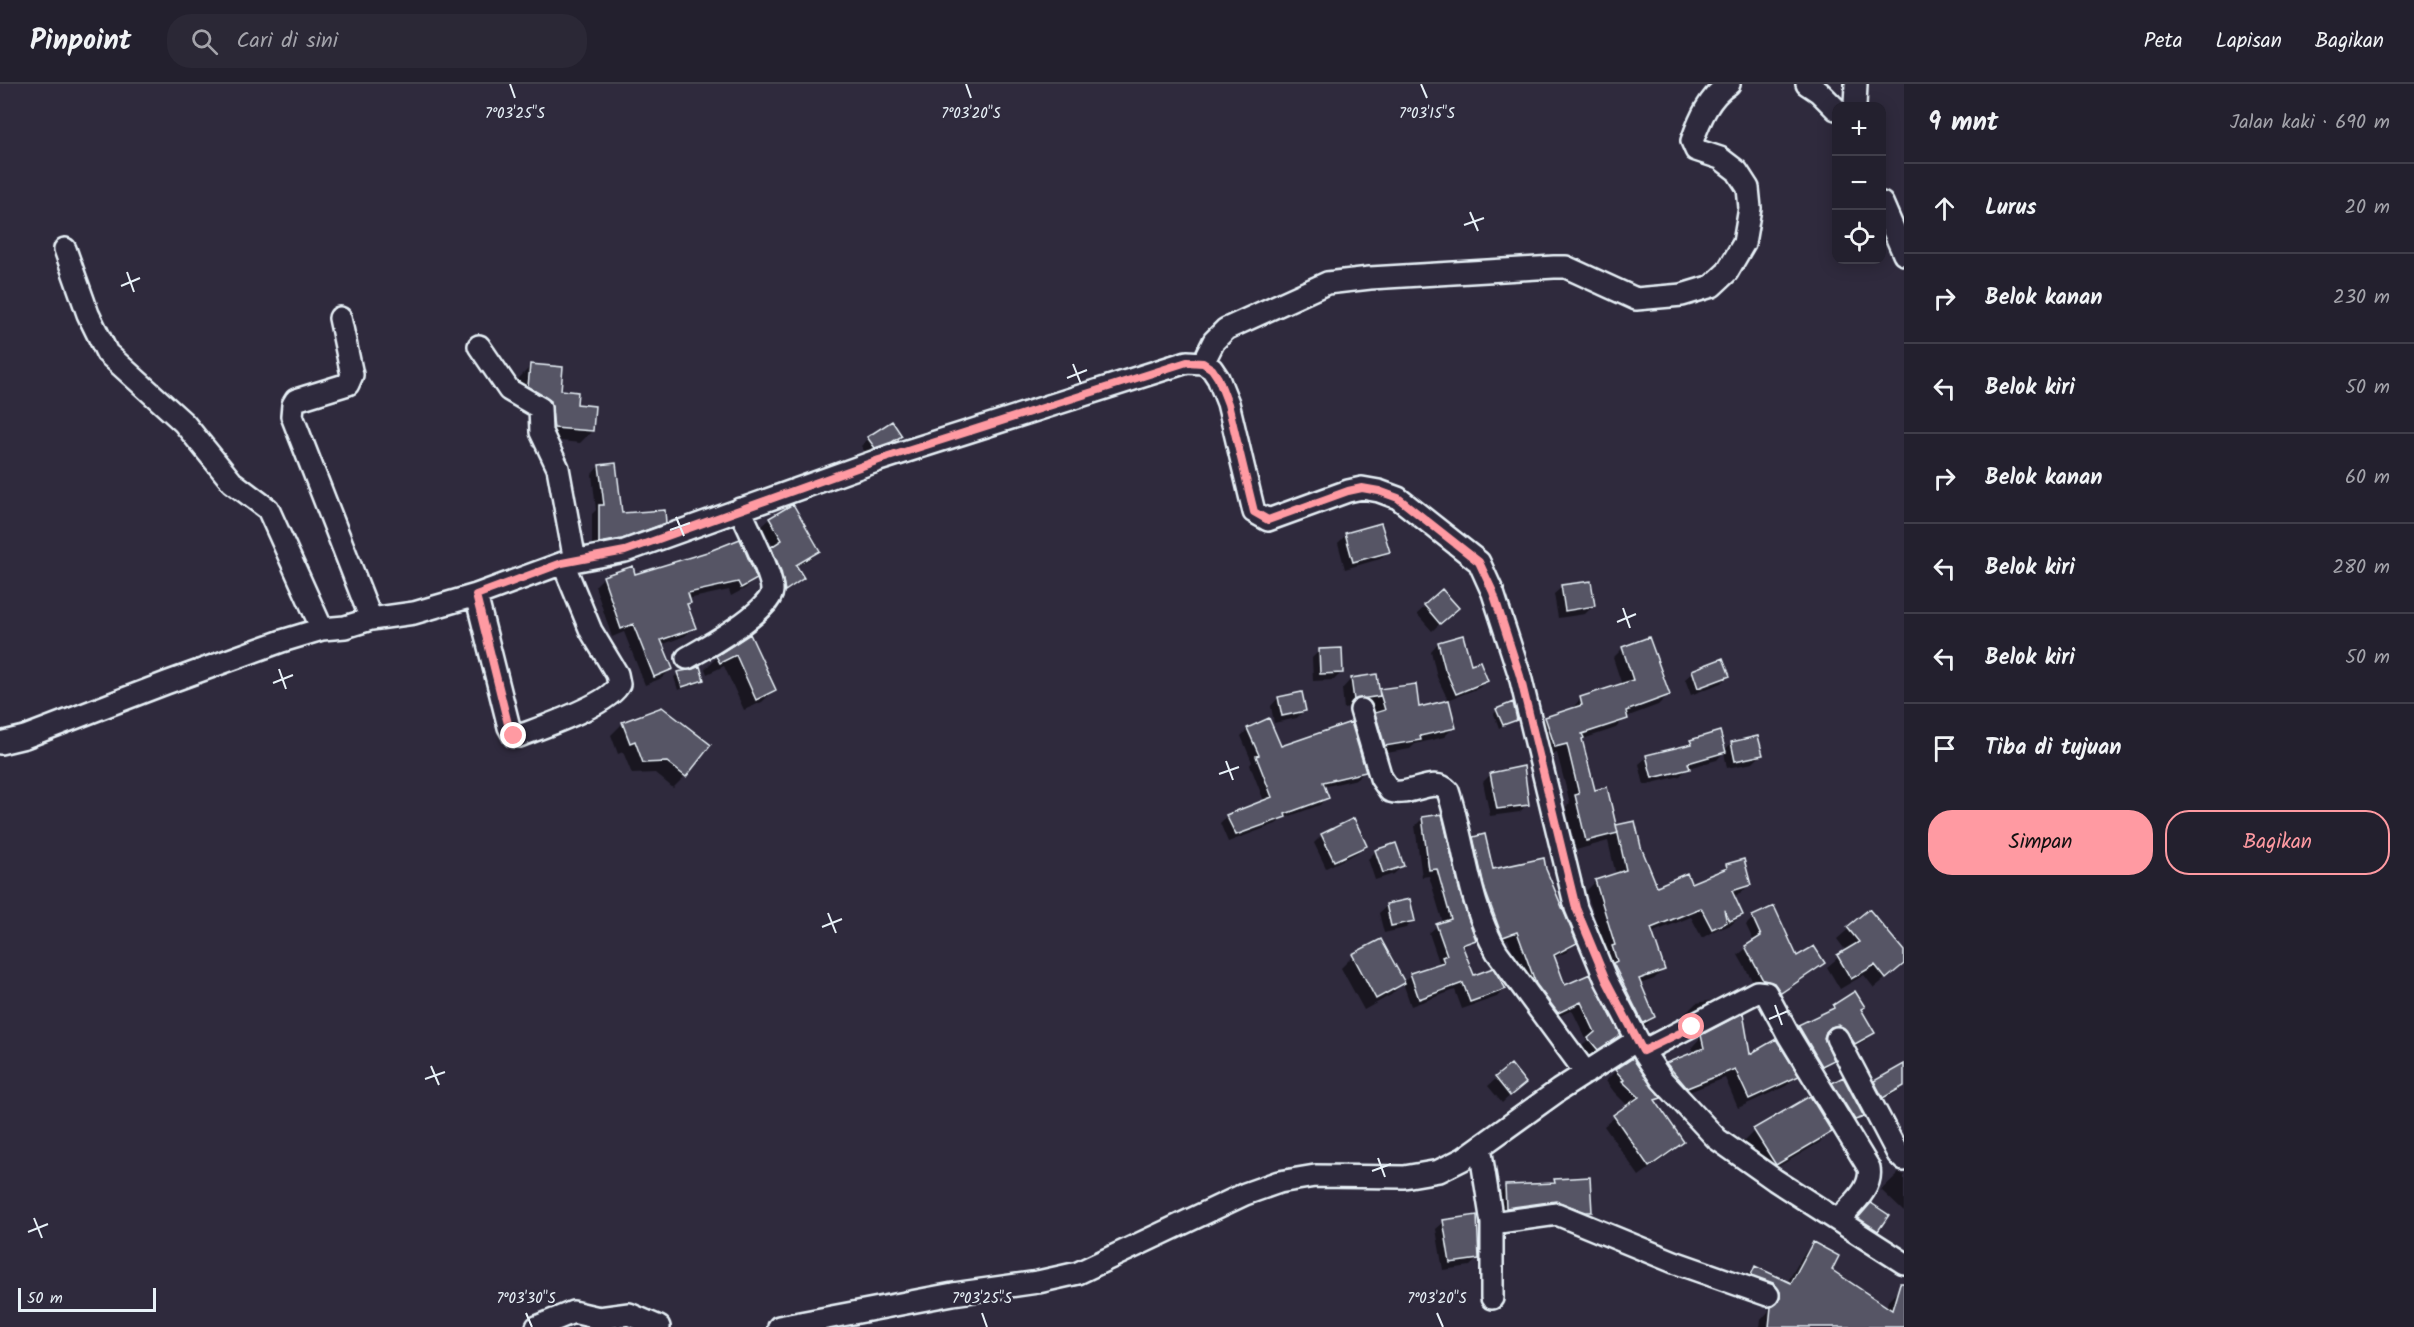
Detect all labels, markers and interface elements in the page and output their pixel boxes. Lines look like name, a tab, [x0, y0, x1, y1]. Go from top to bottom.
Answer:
search box	[167, 14, 587, 68]
text: Pinpoint	[30, 19, 131, 64]
text: Cari di sini	[236, 24, 338, 59]
icon: search	[188, 25, 221, 58]
text: Peta	[2144, 25, 2183, 58]
text: Lapisan	[2216, 25, 2282, 58]
text: Bagikan	[2315, 25, 2384, 58]
text: 7°03'25"S	[485, 102, 545, 126]
text: 7°03'20"S	[941, 102, 1001, 126]
text: 7°03'15"S	[1399, 102, 1455, 126]
map controls	[1832, 102, 1886, 264]
button: +	[1832, 102, 1886, 156]
text: 9 mnt	[1928, 102, 1999, 144]
text: Jalan kaki · 690 m	[2230, 107, 2390, 139]
button: −	[1832, 156, 1886, 210]
text: Lurus	[1985, 191, 2037, 226]
icon: ahead	[1928, 192, 1961, 225]
text: 20 m	[2344, 192, 2390, 224]
button: locate	[1832, 210, 1886, 264]
text: Belok kanan	[1985, 281, 2102, 316]
icon: right	[1928, 282, 1961, 315]
text: 230 m	[2333, 282, 2390, 314]
text: Belok kiri	[1985, 371, 2075, 406]
icon: left	[1928, 372, 1961, 405]
text: 50 m	[2345, 372, 2390, 404]
text: Belok kanan	[1985, 461, 2102, 496]
icon: right	[1928, 462, 1961, 495]
text: 60 m	[2345, 462, 2390, 494]
text: Belok kiri	[1985, 551, 2075, 586]
icon: left	[1928, 552, 1961, 585]
text: 280 m	[2332, 552, 2390, 584]
text: Belok kiri	[1985, 641, 2075, 676]
icon: left	[1928, 642, 1961, 675]
text: 50 m	[2345, 642, 2390, 674]
route end	[500, 722, 526, 748]
text: Tiba di tujuan	[1985, 731, 2121, 766]
icon: arrive	[1928, 732, 1961, 765]
button: Simpan	[1928, 810, 2153, 875]
button: Bagikan	[2165, 810, 2390, 875]
route start	[1678, 1013, 1704, 1039]
scale bar	[18, 1285, 156, 1312]
text: 50 m	[27, 1286, 63, 1311]
text: 7°03'30"S	[496, 1287, 556, 1311]
text: 7°03'25"S	[952, 1287, 1012, 1311]
text: 7°03'20"S	[1407, 1287, 1467, 1311]

